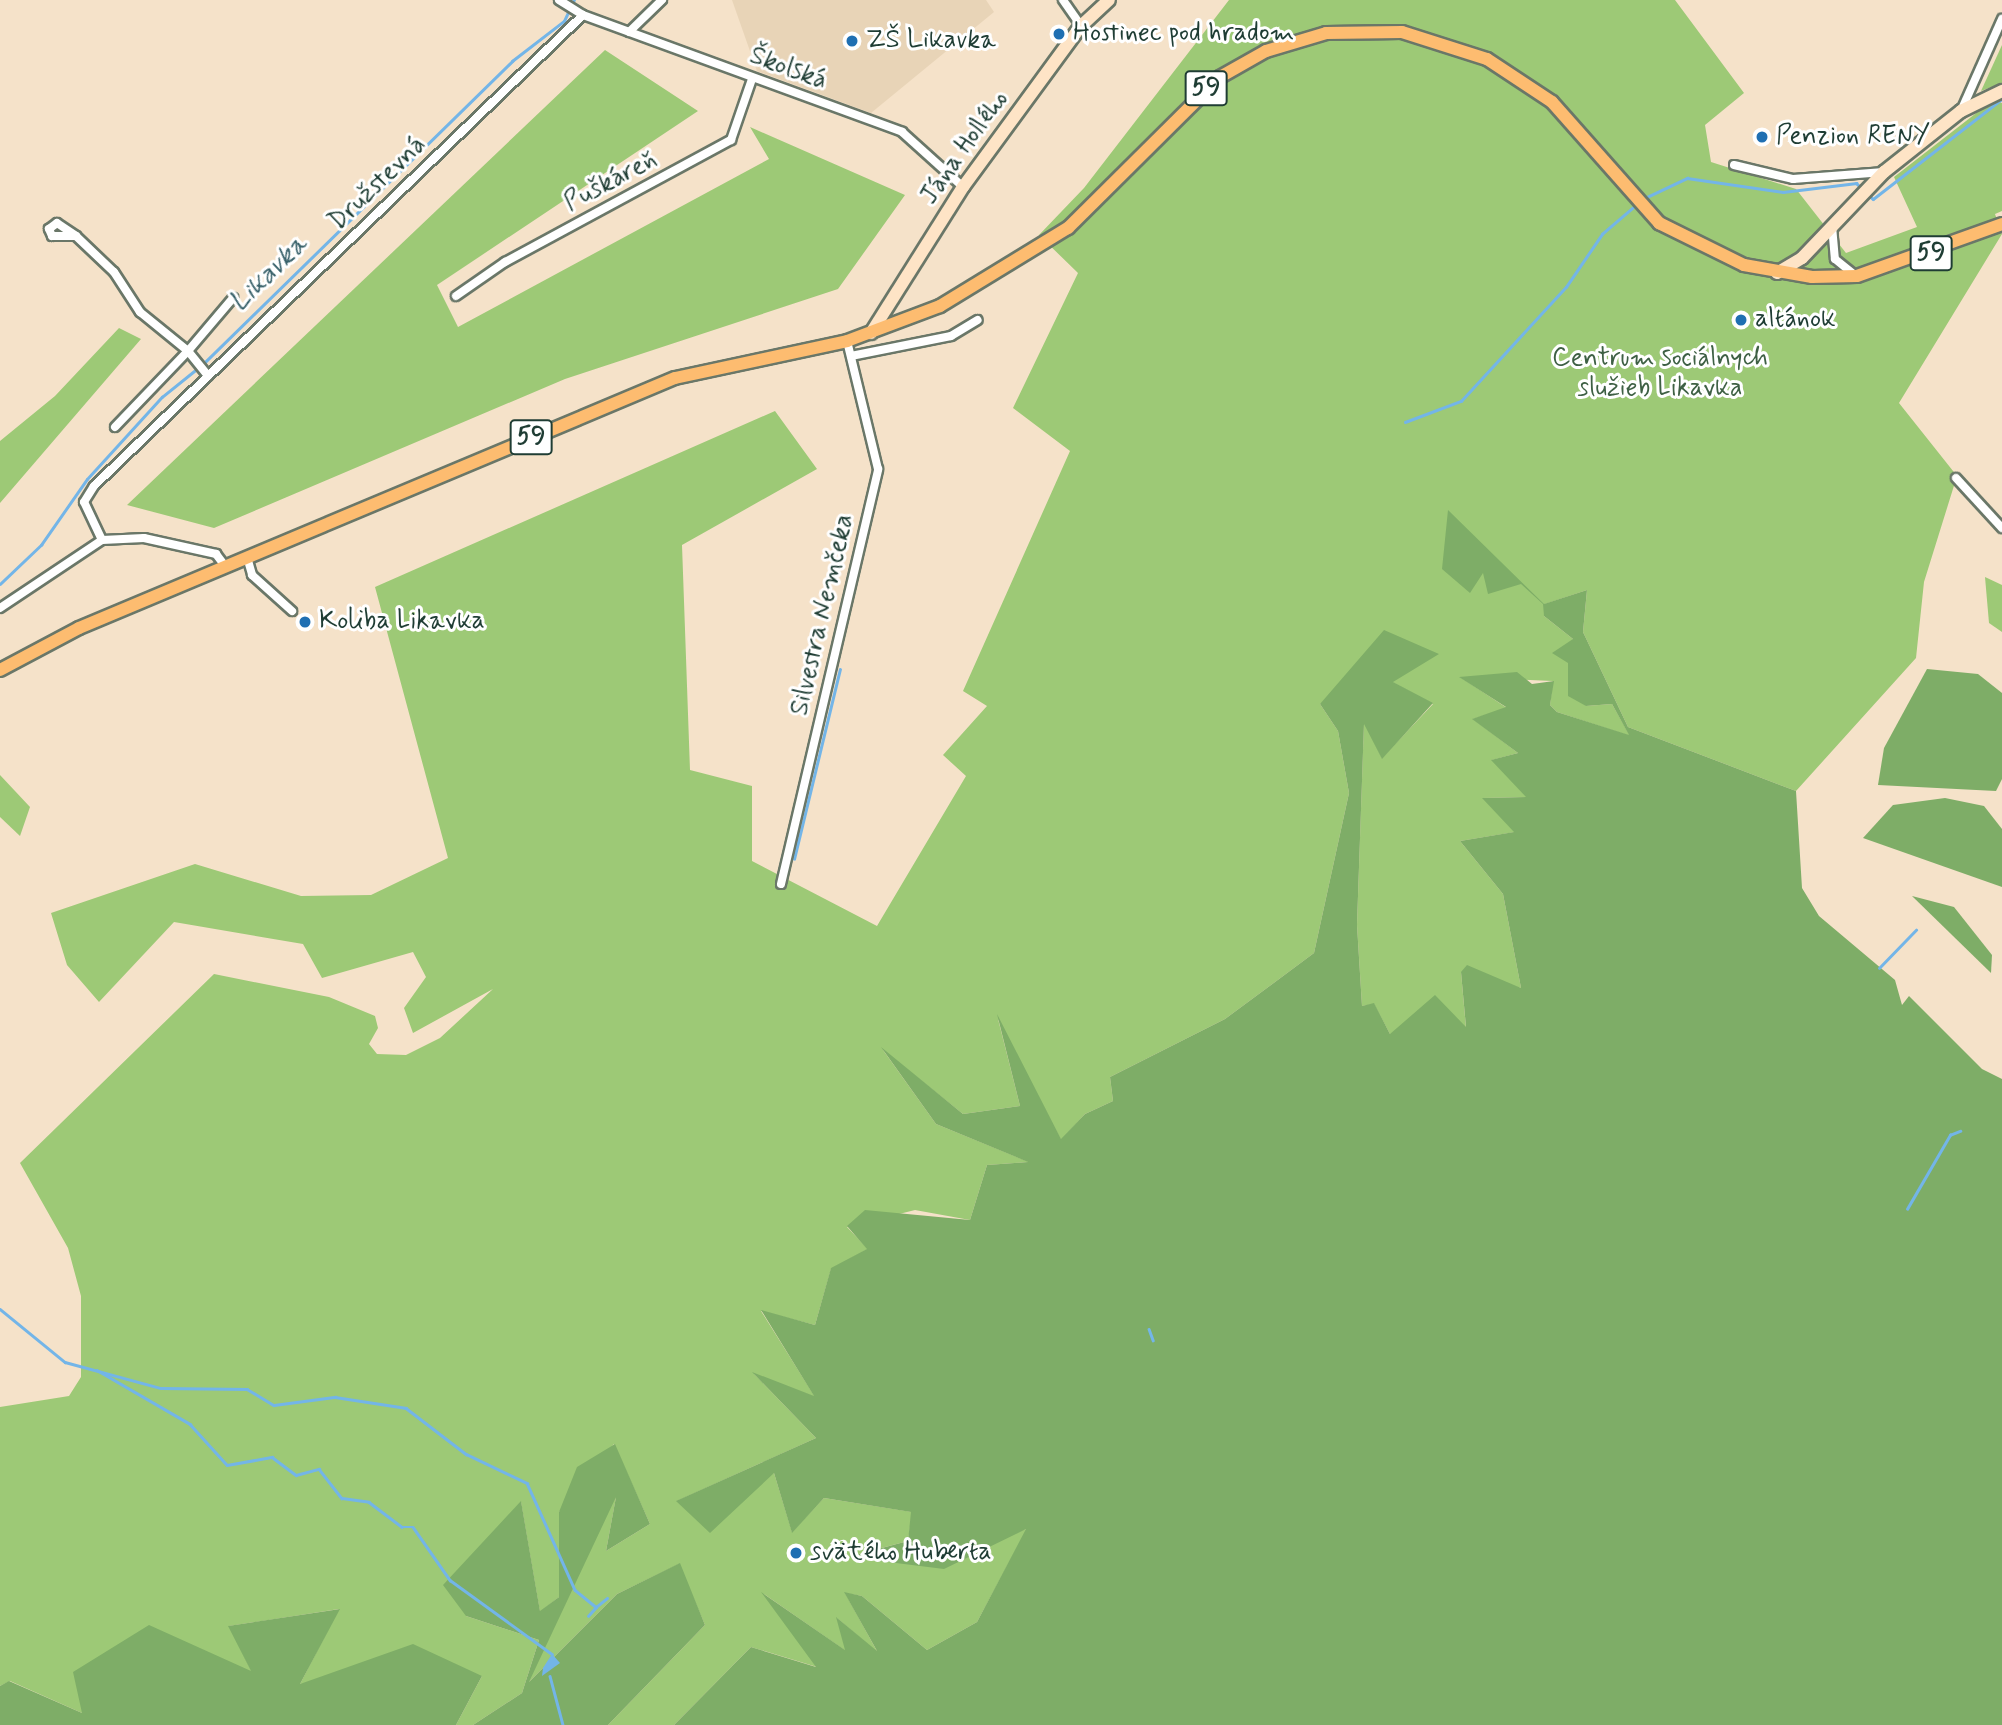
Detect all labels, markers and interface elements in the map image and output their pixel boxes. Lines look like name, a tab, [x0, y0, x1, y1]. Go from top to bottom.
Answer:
place label: Hostinec pod hradom	[1073, 18, 1292, 50]
place label: ZŠ Likavka	[866, 25, 996, 57]
marker: Hostinec pod hradom	[1051, 26, 1067, 42]
marker: ZŠ Likavka	[844, 33, 860, 49]
street label: Školská	[745, 41, 831, 97]
road number: 59	[1183, 68, 1229, 108]
street label: Jána Hollého	[914, 84, 1016, 212]
place label: Penzion RENY	[1776, 121, 1929, 153]
marker: Penzion RENY	[1754, 129, 1770, 145]
street label: Družstevná	[323, 130, 433, 238]
street label: Puškáreň	[559, 145, 663, 219]
water label: Likavka	[223, 229, 315, 319]
road number: 59	[1908, 232, 1954, 274]
place label: altánok	[1755, 304, 1836, 336]
marker: altánok	[1733, 312, 1749, 328]
park label: Centrum sociálnych služieb Likavka	[1550, 343, 1770, 404]
road number: 59	[508, 416, 554, 458]
street label: Silvestra Nemčeka	[785, 513, 861, 717]
place label: Koliba Likavka	[319, 606, 486, 638]
marker: Koliba Likavka	[297, 614, 313, 630]
place label: svätého Huberta	[810, 1537, 992, 1569]
marker: svätého Huberta	[788, 1545, 804, 1561]

